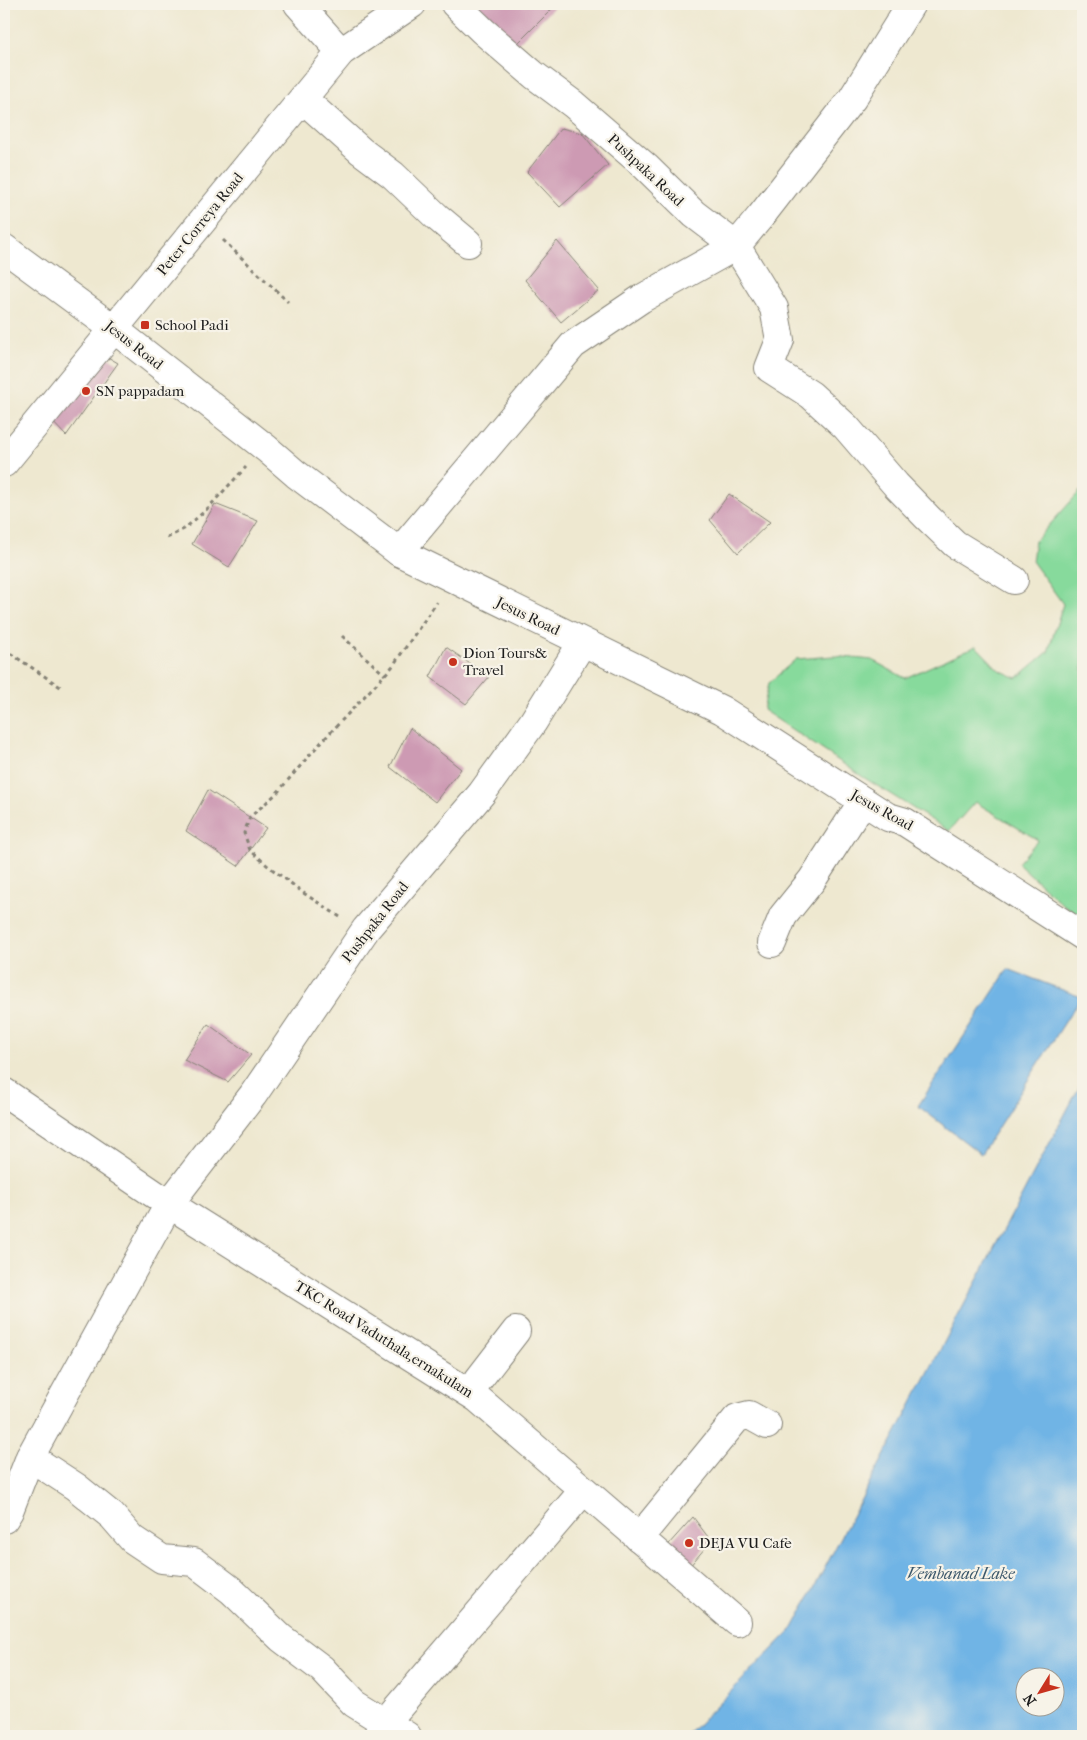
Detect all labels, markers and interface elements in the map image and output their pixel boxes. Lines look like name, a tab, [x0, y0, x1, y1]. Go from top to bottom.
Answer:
street label: Pushpaka Road	[604, 130, 688, 210]
street label: Peter Correya Road	[153, 168, 248, 279]
street label: Jesus Road	[101, 316, 167, 374]
place label: School Padi	[155, 316, 229, 334]
marker: School Padi	[139, 319, 151, 331]
place label: SN pappadam	[96, 382, 185, 400]
marker: SN pappadam	[80, 385, 92, 397]
street label: Jesus Road	[492, 592, 564, 640]
place label: Dion Tours& Travel	[463, 644, 547, 679]
marker: Dion Tours& Travel	[447, 656, 459, 668]
street label: Jesus Road	[847, 785, 917, 835]
street label: Pushpaka Road	[338, 877, 413, 966]
street label: TKC Road Vaduthala,ernakulam	[291, 1277, 477, 1402]
place label: DEJA VU Cafe	[699, 1534, 792, 1552]
marker: DEJA VU Cafe	[683, 1537, 695, 1549]
water label: Vembanad Lake	[907, 1564, 1015, 1583]
north arrow	[1014, 1668, 1064, 1718]
text: N	[1020, 1690, 1040, 1709]

